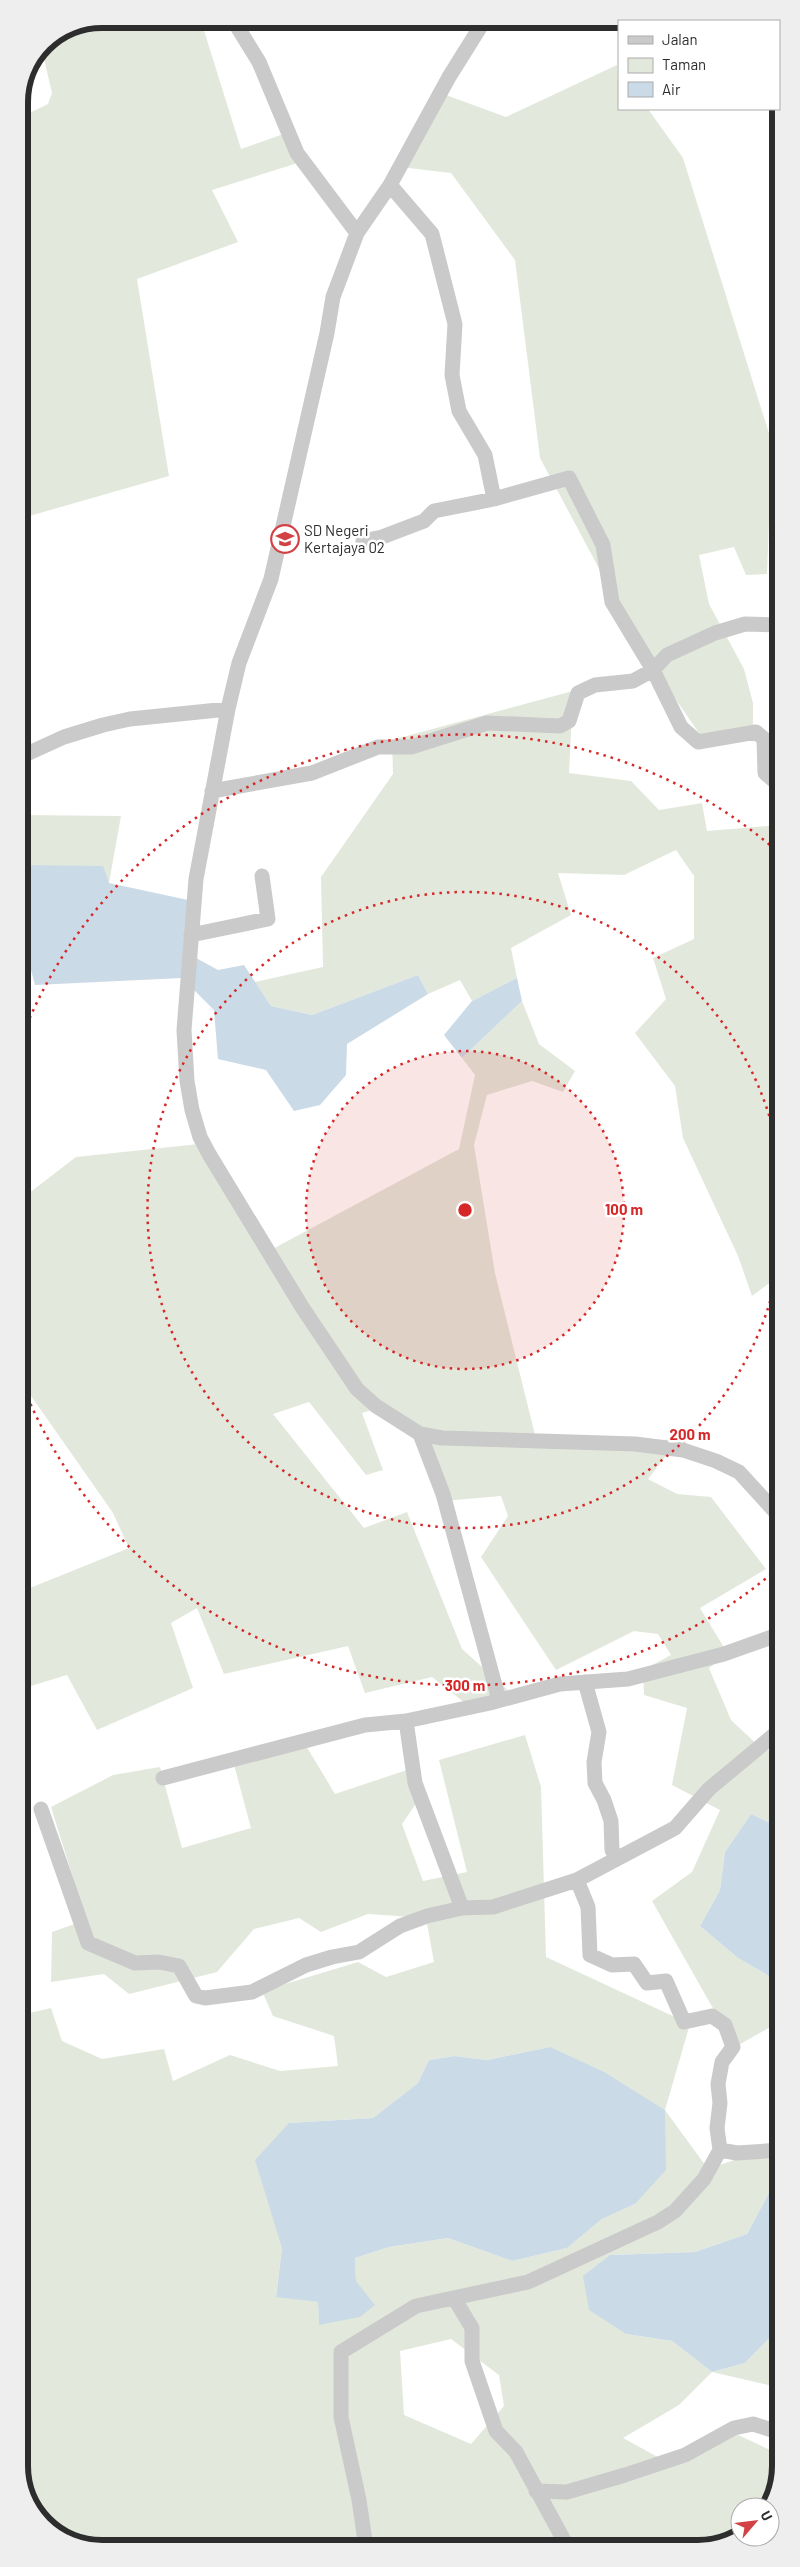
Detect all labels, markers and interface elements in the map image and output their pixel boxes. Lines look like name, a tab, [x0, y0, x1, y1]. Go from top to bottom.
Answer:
legend	[618, 20, 780, 110]
text: Jalan	[662, 30, 698, 48]
text: Taman	[662, 55, 706, 73]
text: Air	[662, 80, 681, 98]
place label: SD Negeri Kertajaya 02	[304, 521, 385, 556]
school or university icon: SD Negeri Kertajaya 02	[270, 524, 300, 554]
text: 100 m	[605, 1200, 643, 1218]
centre of rings	[456, 1201, 474, 1219]
text: 200 m	[669, 1425, 711, 1443]
text: 300 m	[445, 1676, 485, 1694]
north arrow	[730, 2497, 780, 2547]
text: U	[757, 2508, 777, 2524]

